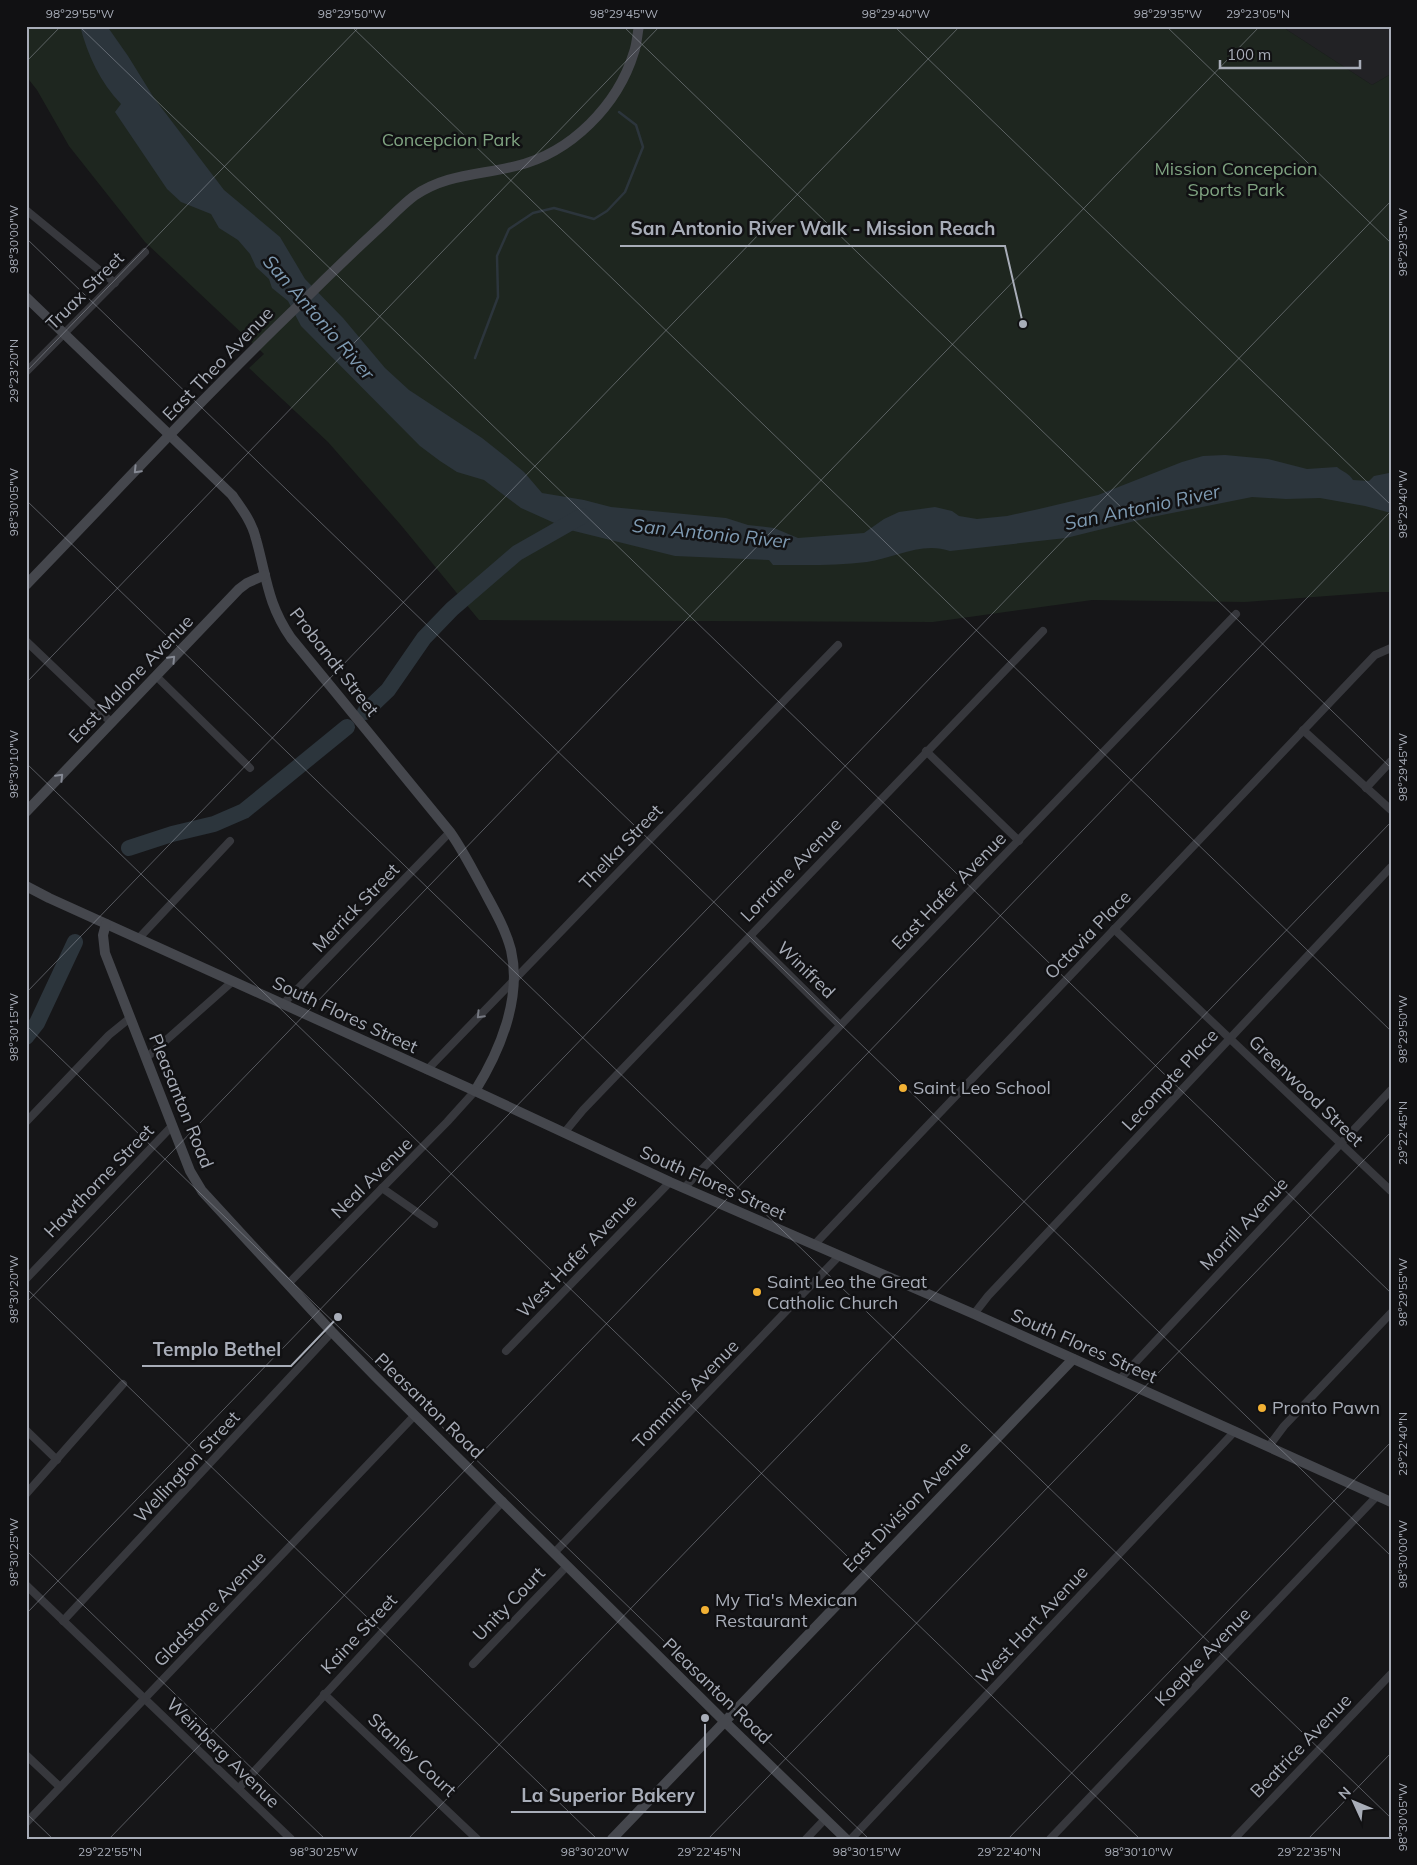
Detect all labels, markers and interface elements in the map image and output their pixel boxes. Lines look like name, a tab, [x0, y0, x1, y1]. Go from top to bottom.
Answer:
text: 98°29'55"W	[46, 6, 114, 21]
text: 98°29'50"W	[318, 6, 386, 21]
text: 98°29'45"W	[590, 6, 658, 21]
text: 98°29'40"W	[862, 6, 930, 21]
text: 98°29'35"W	[1134, 6, 1202, 21]
text: 29°23'05"N	[1226, 6, 1290, 21]
scale bar	[1220, 38, 1360, 70]
text: 100 m	[1227, 45, 1271, 64]
park label: Concepcion Park	[382, 128, 521, 151]
park label: Mission Concepcion Sports Park	[1154, 157, 1318, 201]
text: 98°30'00"W	[6, 205, 21, 273]
text: 98°29'35"W	[1395, 208, 1410, 276]
callout: San Antonio River Walk - Mission Reach	[620, 212, 1005, 246]
text: San Antonio River Walk - Mission Reach	[631, 216, 996, 240]
street label: Truax Street	[41, 247, 129, 335]
water label: San Antonio River	[258, 249, 381, 385]
street label: East Theo Avenue	[157, 302, 278, 426]
text: 29°23'20"N	[6, 339, 21, 403]
one-way arrow	[134, 465, 143, 474]
text: 98°30'05"W	[6, 468, 21, 536]
text: 98°29'40"W	[1395, 470, 1410, 538]
water label: San Antonio River	[1062, 479, 1223, 535]
water label: San Antonio River	[631, 513, 792, 553]
street label: Probandt Street	[285, 603, 384, 721]
street label: East Malone Avenue	[63, 610, 198, 748]
one-way arrow	[166, 656, 175, 665]
text: 98°30'10"W	[6, 730, 21, 798]
text: 98°29'45"W	[1395, 733, 1410, 801]
one-way arrow	[54, 774, 63, 783]
street label: Thelka Street	[574, 799, 667, 894]
street label: Lorraine Avenue	[735, 813, 846, 926]
street label: East Hafer Avenue	[886, 827, 1011, 954]
street label: Merrick Street	[307, 858, 404, 957]
street label: Octavia Place	[1040, 885, 1136, 984]
street label: Winifred	[772, 936, 840, 1003]
street label: South Flores Street	[269, 971, 422, 1058]
text: 98°30'15"W	[6, 993, 21, 1061]
text: 98°29'50"W	[1395, 995, 1410, 1063]
one-way arrow	[477, 1009, 486, 1018]
street label: Lecompte Place	[1117, 1024, 1223, 1135]
street label: Pleasanton Road	[144, 1030, 219, 1171]
street label: Greenwood Street	[1244, 1030, 1369, 1151]
place label: Saint Leo School	[913, 1076, 1051, 1099]
marker: Saint Leo School	[897, 1082, 909, 1094]
text: 29°22'45"N	[1395, 1101, 1410, 1165]
street label: Hawthorne Street	[39, 1119, 159, 1242]
street label: Neal Avenue	[326, 1132, 417, 1223]
street label: South Flores Street	[636, 1140, 790, 1225]
street label: Morrill Avenue	[1195, 1172, 1293, 1275]
street label: West Hafer Avenue	[512, 1189, 641, 1322]
text: 98°30'20"W	[6, 1255, 21, 1323]
text: 98°29'55"W	[1395, 1258, 1410, 1326]
place label: Saint Leo the Great Catholic Church	[767, 1270, 927, 1314]
marker: Saint Leo the Great Catholic Church	[751, 1286, 763, 1298]
street label: South Flores Street	[1007, 1303, 1161, 1388]
callout: Templo Bethel	[142, 1332, 291, 1366]
street label: Tommins Avenue	[628, 1334, 743, 1453]
text: Templo Bethel	[153, 1337, 281, 1361]
street label: Pleasanton Road	[370, 1348, 489, 1463]
place label: Pronto Pawn	[1272, 1396, 1380, 1419]
marker: Pronto Pawn	[1256, 1402, 1268, 1414]
street label: Wellington Street	[129, 1406, 244, 1527]
text: 29°22'40"N	[1395, 1412, 1410, 1476]
street label: East Division Avenue	[838, 1436, 975, 1577]
text: 98°30'25"W	[6, 1518, 21, 1586]
text: 98°30'00"W	[1395, 1520, 1410, 1588]
street label: Gladstone Avenue	[149, 1546, 271, 1671]
street label: West Hart Avenue	[971, 1561, 1093, 1689]
street label: Unity Court	[468, 1562, 550, 1646]
place label: My Tia's Mexican Restaurant	[715, 1588, 858, 1632]
street label: Kaine Street	[316, 1589, 402, 1679]
street label: Koepke Avenue	[1150, 1603, 1255, 1711]
marker: My Tia's Mexican Restaurant	[699, 1604, 711, 1616]
street label: Pleasanton Road	[658, 1633, 777, 1748]
street label: Beatrice Avenue	[1245, 1689, 1356, 1803]
street label: Weinberg Avenue	[162, 1693, 285, 1813]
street label: Stanley Court	[363, 1708, 461, 1801]
callout: La Superior Bakery	[511, 1778, 705, 1812]
north arrow	[1330, 1778, 1380, 1828]
text: La Superior Bakery	[521, 1783, 696, 1807]
text: N	[1335, 1783, 1355, 1803]
text: 98°30'05"W	[1395, 1783, 1410, 1851]
text: 29°22'55"N	[78, 1844, 142, 1859]
text: 98°30'25"W	[290, 1844, 358, 1859]
text: 98°30'20"W	[561, 1844, 629, 1859]
text: 29°22'45"N	[677, 1844, 741, 1859]
text: 98°30'15"W	[833, 1844, 901, 1859]
text: 29°22'40"N	[977, 1844, 1041, 1859]
text: 98°30'10"W	[1105, 1844, 1173, 1859]
text: 29°22'35"N	[1277, 1844, 1341, 1859]

